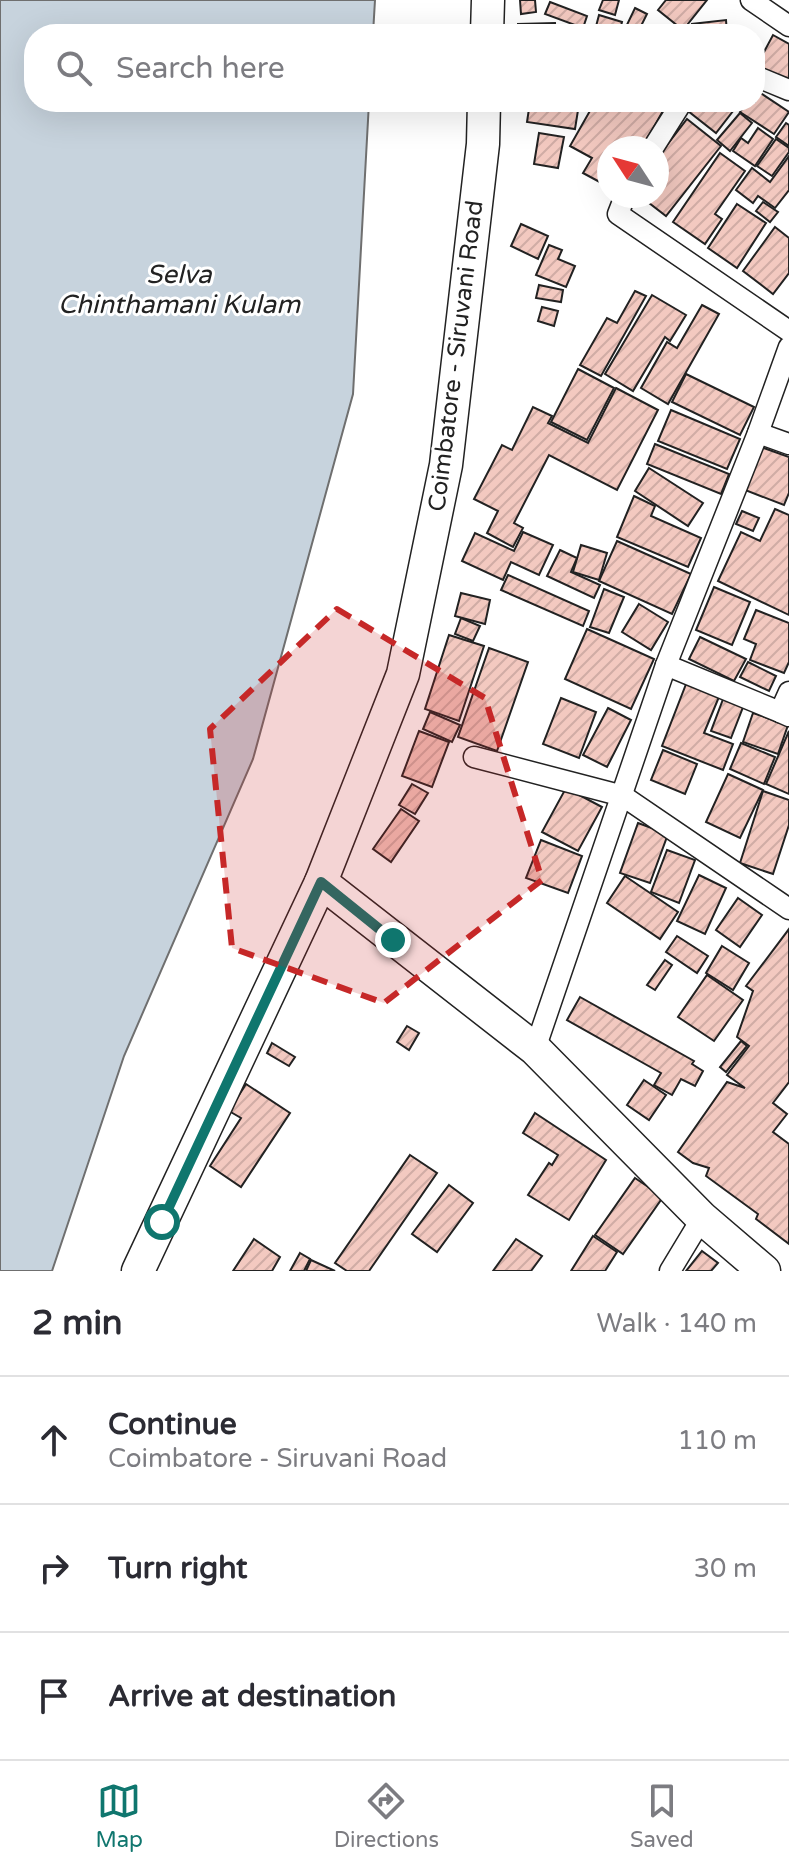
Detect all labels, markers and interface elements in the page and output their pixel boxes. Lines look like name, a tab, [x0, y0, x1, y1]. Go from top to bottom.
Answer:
search box	[24, 24, 765, 112]
icon: search	[52, 46, 96, 90]
text: Search here	[116, 50, 285, 87]
north arrow	[597, 136, 669, 208]
street label: Coimbatore - Siruvani Road	[423, 199, 489, 513]
water label: Selva Chinthamani Kulam	[58, 259, 301, 320]
route end	[375, 922, 411, 958]
route start	[144, 1204, 180, 1240]
text: 2 min	[32, 1303, 123, 1344]
text: Walk · 140 m	[597, 1308, 757, 1339]
text: Continue	[108, 1406, 237, 1443]
icon: ahead	[32, 1418, 76, 1462]
text: 110 m	[677, 1425, 757, 1456]
text: Coimbatore - Siruvani Road	[108, 1443, 447, 1474]
icon: right	[32, 1546, 76, 1590]
text: Turn right	[108, 1550, 248, 1587]
text: 30 m	[694, 1553, 757, 1584]
icon: arrive	[32, 1674, 76, 1718]
text: Arrive at destination	[108, 1678, 396, 1715]
tab: Map	[95, 1779, 143, 1853]
tab: Directions	[334, 1779, 439, 1853]
tab: Saved	[630, 1779, 694, 1853]

